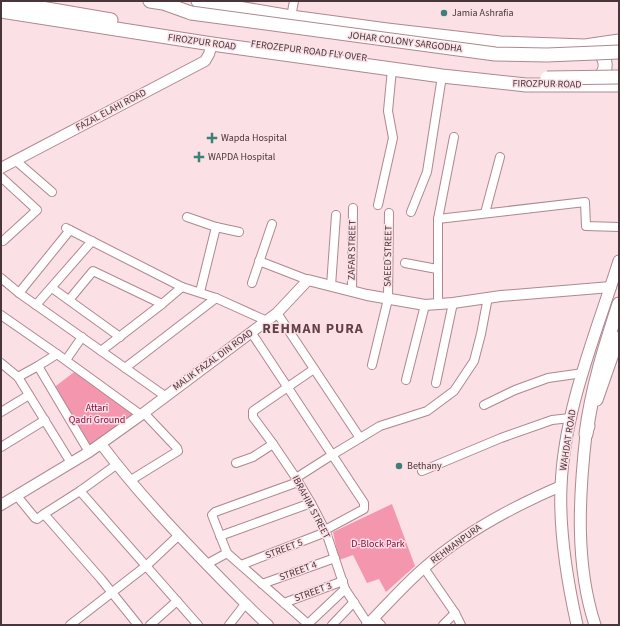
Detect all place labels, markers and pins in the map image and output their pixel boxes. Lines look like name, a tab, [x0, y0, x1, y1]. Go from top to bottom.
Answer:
place label: Jamia Ashrafia	[452, 6, 514, 20]
marker: Jamia Ashrafia	[439, 8, 449, 18]
place label: Wapda Hospital	[221, 131, 287, 145]
marker: Wapda Hospital	[206, 132, 218, 144]
place label: WAPDA Hospital	[208, 150, 276, 164]
marker: WAPDA Hospital	[193, 151, 205, 163]
place label: Bethany	[407, 459, 442, 473]
marker: Bethany	[394, 461, 404, 471]

